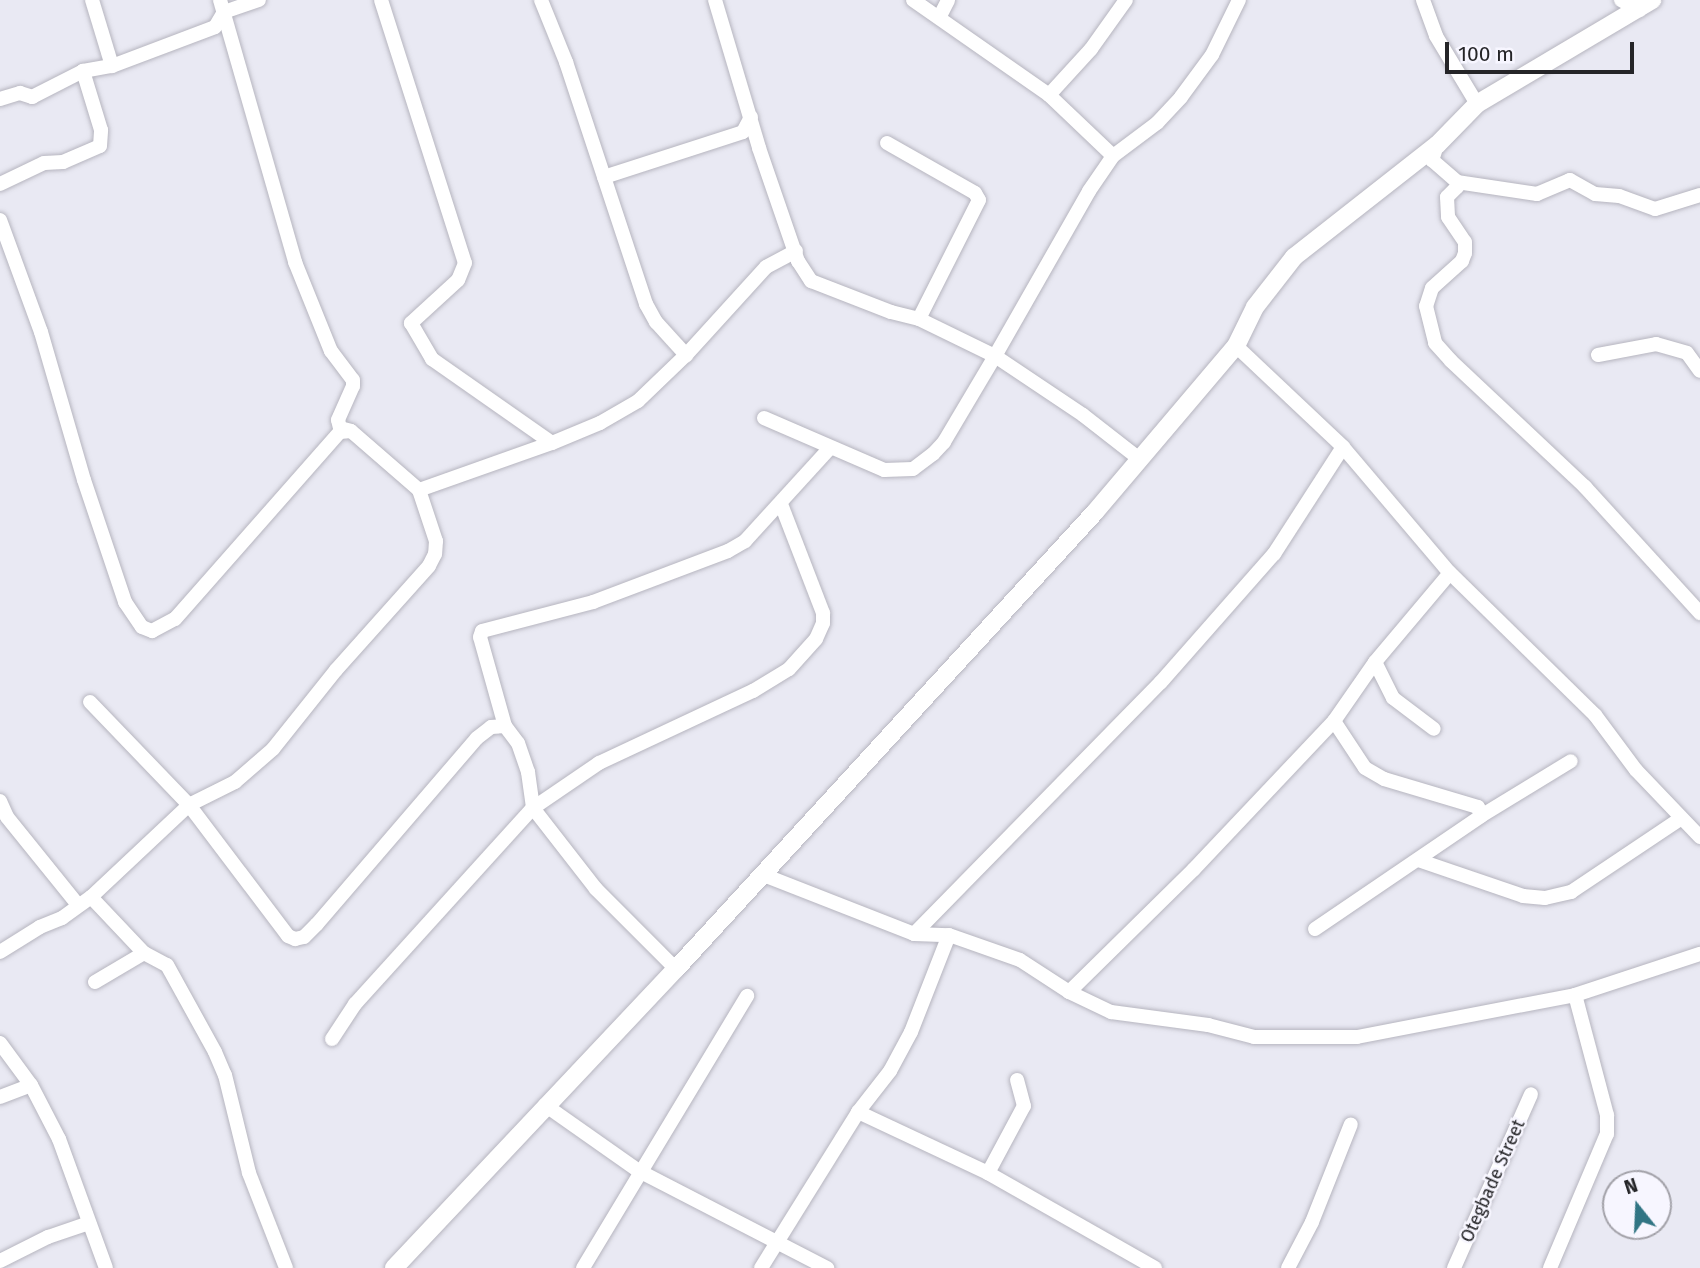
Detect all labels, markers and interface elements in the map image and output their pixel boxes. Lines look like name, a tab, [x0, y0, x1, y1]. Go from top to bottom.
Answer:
scale bar	[1448, 28, 1637, 72]
text: 100 m	[1458, 41, 1514, 67]
street label: Otegbade Street	[1456, 1116, 1530, 1246]
north arrow	[1602, 1170, 1672, 1240]
text: N	[1621, 1174, 1641, 1199]

